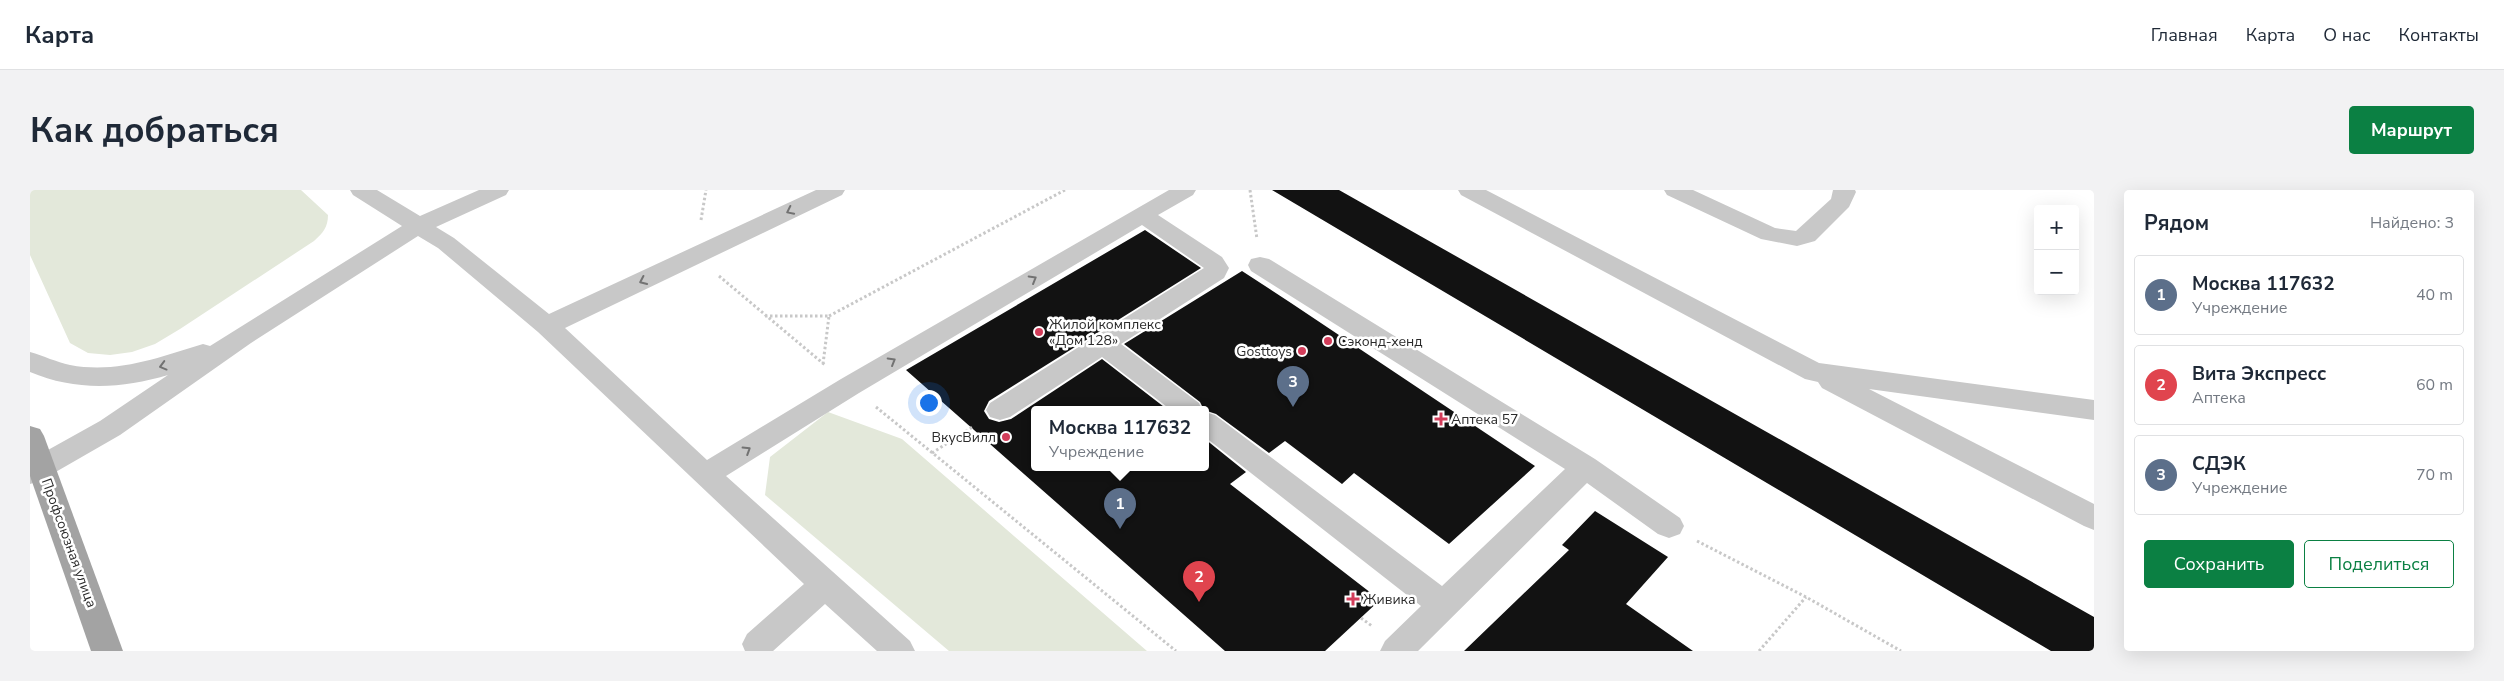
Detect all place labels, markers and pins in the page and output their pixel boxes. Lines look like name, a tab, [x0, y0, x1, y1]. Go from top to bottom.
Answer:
place label: Жилой комплекс «Дом 128»	[1049, 315, 1161, 350]
marker: Жилой комплекс «Дом 128»	[1033, 326, 1045, 338]
place label: Сэконд-хенд	[1338, 332, 1423, 351]
marker: Сэконд-хенд	[1322, 335, 1334, 347]
place label: Gosttoys	[1236, 342, 1292, 361]
marker: Gosttoys	[1296, 345, 1308, 357]
pin: 3	[1277, 366, 1309, 407]
place label: Аптека 57	[1451, 410, 1518, 429]
marker: Аптека 57	[1435, 413, 1447, 425]
place label: ВкусВилл	[932, 428, 996, 447]
marker: ВкусВилл	[1000, 431, 1012, 443]
pin: 1	[1104, 488, 1136, 529]
pin: 2	[1183, 561, 1215, 602]
place label: Живика	[1363, 590, 1415, 609]
marker: Живика	[1347, 593, 1359, 605]

